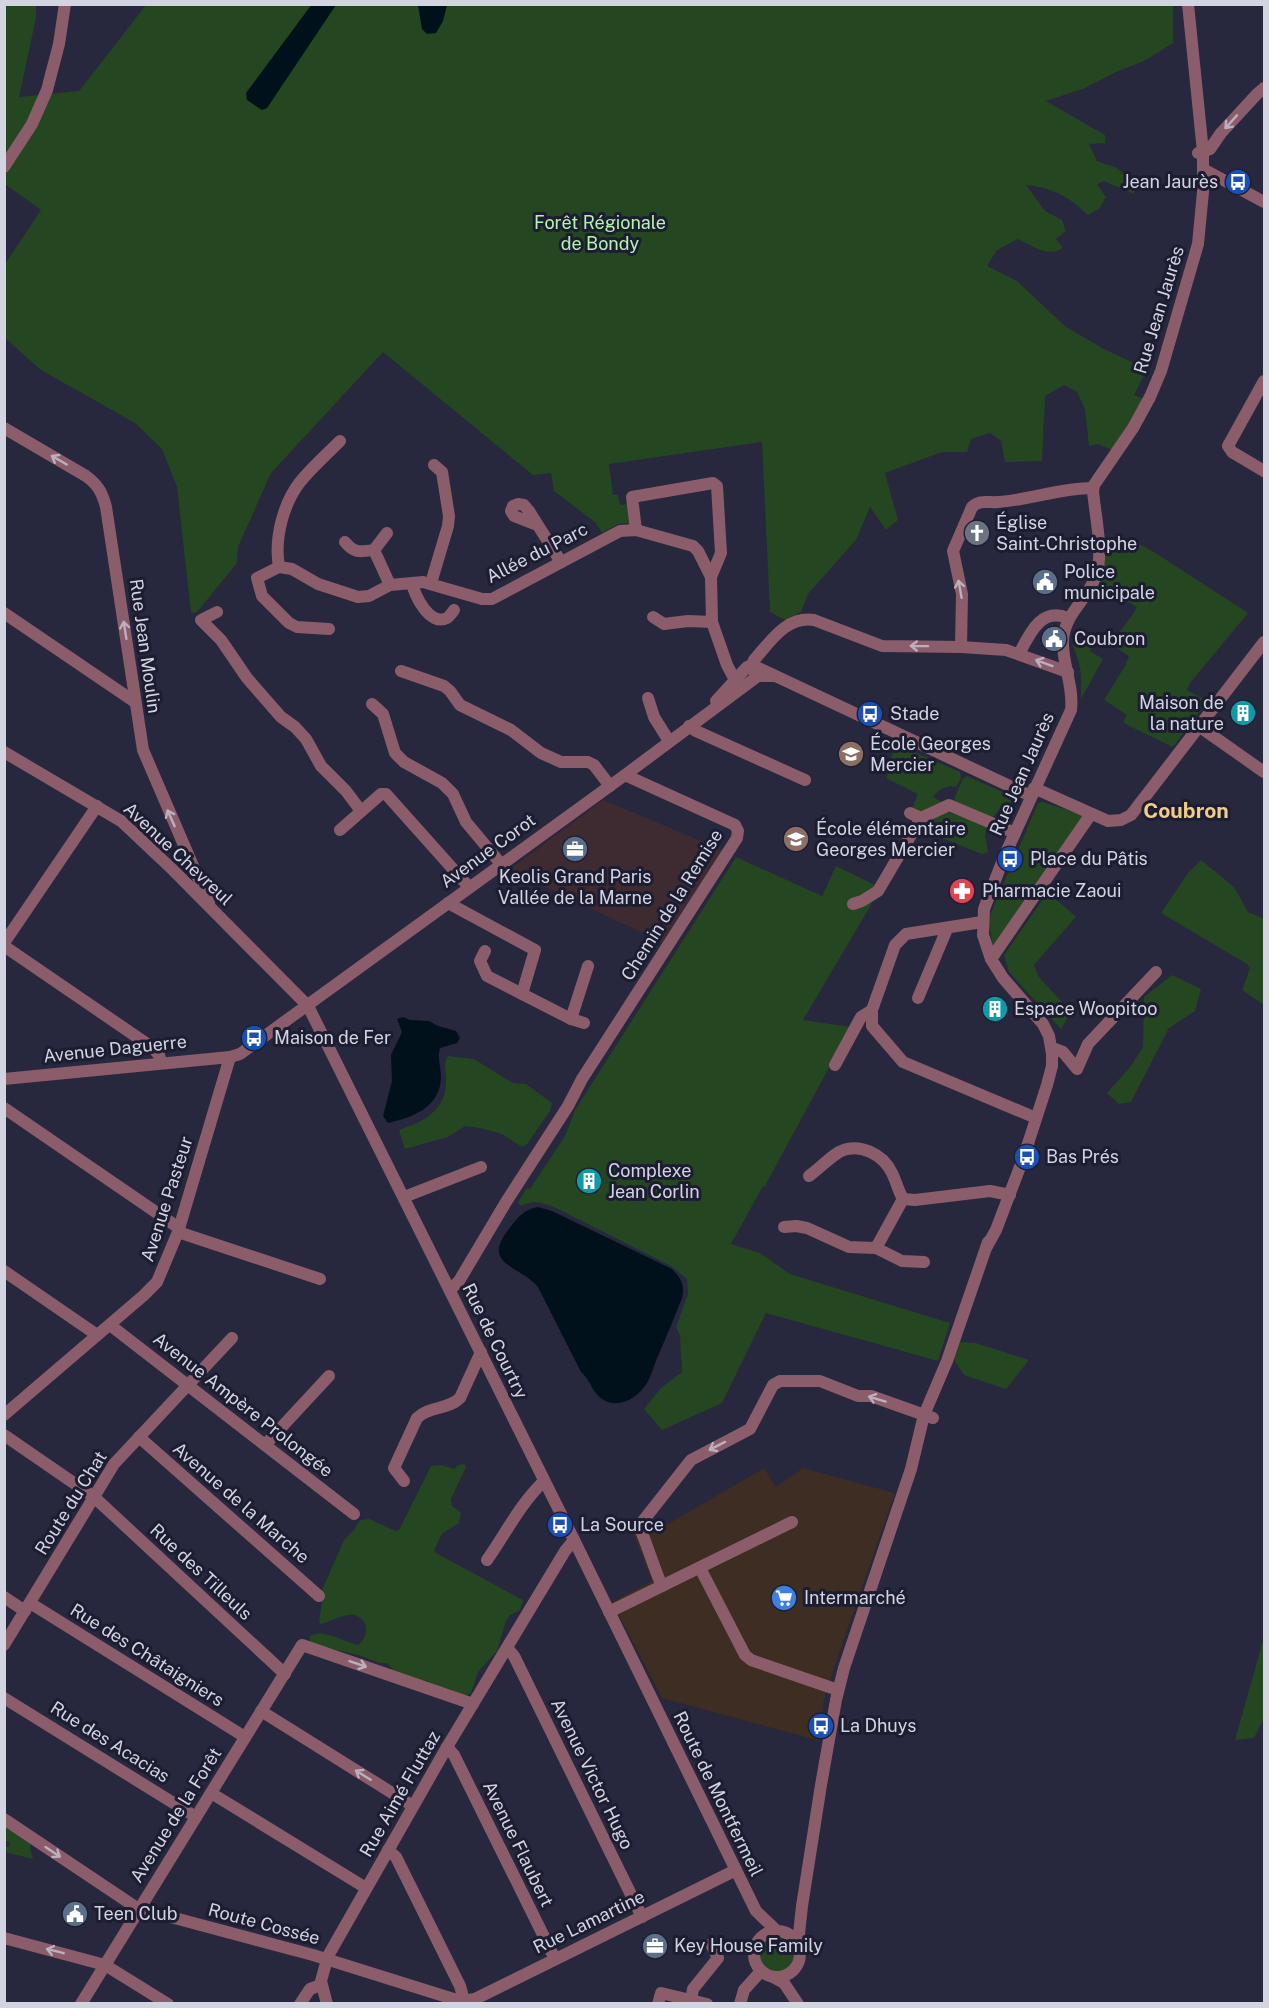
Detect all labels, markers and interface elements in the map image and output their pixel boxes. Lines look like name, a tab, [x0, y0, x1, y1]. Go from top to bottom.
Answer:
one-way arrow	[1224, 114, 1239, 129]
bus stop icon: Jean Jaurès	[1223, 167, 1253, 197]
place label: Jean Jaurès	[1123, 171, 1218, 192]
park label: Forêt Régionale de Bondy	[534, 212, 666, 254]
street label: Rue Jean Jaurès	[1129, 243, 1188, 376]
one-way arrow	[51, 453, 68, 465]
place label: Église Saint-Christophe	[996, 511, 1137, 554]
street label: Allée du Parc	[483, 518, 591, 587]
church icon: Église Saint-Christophe	[962, 518, 992, 548]
place label: Police municipale	[1064, 561, 1155, 603]
public building icon: Police municipale	[1030, 567, 1060, 597]
street label: Rue Jean Moulin	[126, 577, 165, 715]
one-way arrow	[954, 579, 965, 599]
one-way arrow	[119, 621, 130, 641]
public building icon: Coubron	[1039, 624, 1069, 654]
place label: Coubron	[1074, 628, 1145, 649]
one-way arrow	[910, 641, 930, 652]
one-way arrow	[1035, 656, 1053, 667]
place label: Maison de la nature	[1139, 692, 1224, 734]
building icon: Maison de la nature	[1228, 698, 1258, 728]
bus stop icon: Stade	[855, 699, 885, 729]
place label: Stade	[890, 703, 940, 724]
street label: Rue Jean Jaurès	[985, 709, 1058, 839]
place label: École Georges Mercier	[870, 732, 991, 775]
school or university icon: École Georges Mercier	[836, 739, 866, 769]
street label: Avenue Chevreul	[120, 798, 237, 909]
district label: Coubron	[1143, 798, 1229, 823]
street label: Avenue Corot	[436, 809, 539, 892]
one-way arrow	[165, 810, 176, 828]
place label: École élémentaire Georges Mercier	[816, 817, 966, 860]
school or university icon: École élémentaire Georges Mercier	[781, 824, 811, 854]
street label: Chemin de la Remise	[617, 825, 727, 984]
office icon: Keolis Grand Paris Vallée de la Marne	[560, 834, 590, 864]
bus stop icon: Place du Pâtis	[995, 844, 1025, 874]
place label: Place du Pâtis	[1030, 848, 1148, 869]
place label: Keolis Grand Paris Vallée de la Marne	[498, 866, 652, 908]
pharmacy icon: Pharmacie Zaoui	[947, 876, 977, 906]
place label: Pharmacie Zaoui	[982, 880, 1122, 901]
building icon: Espace Woopitoo	[980, 994, 1010, 1024]
place label: Espace Woopitoo	[1014, 998, 1157, 1019]
bus stop icon: Maison de Fer	[239, 1023, 269, 1053]
place label: Maison de Fer	[274, 1027, 391, 1048]
street label: Avenue Daguerre	[42, 1031, 188, 1066]
street label: Avenue Pasteur	[136, 1133, 197, 1264]
bus stop icon: Bas Prés	[1012, 1142, 1042, 1172]
place label: Bas Prés	[1046, 1146, 1119, 1167]
place label: Complexe Jean Corlin	[608, 1160, 700, 1202]
building icon: Complexe Jean Corlin	[574, 1166, 604, 1196]
street label: Rue de Courtry	[458, 1280, 533, 1402]
street label: Avenue Ampère Prolongée	[149, 1328, 337, 1481]
one-way arrow	[868, 1393, 887, 1404]
street label: Avenue de la Marche	[169, 1438, 314, 1568]
one-way arrow	[709, 1440, 726, 1452]
street label: Route du Chat	[30, 1447, 111, 1558]
bus stop icon: La Source	[545, 1510, 575, 1540]
place label: La Source	[580, 1514, 664, 1535]
street label: Rue des Tilleuls	[146, 1519, 257, 1624]
supermarket icon: Intermarché	[769, 1583, 799, 1613]
place label: Intermarché	[804, 1587, 906, 1608]
street label: Rue des Châtaigniers	[67, 1599, 228, 1710]
one-way arrow	[348, 1660, 367, 1671]
street label: Avenue Victor Hugo	[547, 1695, 638, 1853]
street label: Rue des Acacias	[47, 1697, 174, 1787]
street label: Route de Montfermeil	[669, 1708, 768, 1880]
bus stop icon: La Dhuys	[806, 1711, 836, 1741]
place label: La Dhuys	[840, 1715, 916, 1736]
street label: Rue Aimé Fluttaz	[355, 1727, 444, 1861]
street label: Avenue de la Forêt	[126, 1743, 226, 1886]
one-way arrow	[355, 1769, 372, 1781]
street label: Avenue Flaubert	[479, 1777, 558, 1910]
one-way arrow	[44, 1846, 61, 1858]
street label: Rue Lamartine	[530, 1885, 648, 1958]
public building icon: Teen Club	[60, 1899, 90, 1929]
street label: Route Cossée	[206, 1899, 322, 1949]
place label: Teen Club	[94, 1903, 177, 1924]
office icon: Key House Family	[640, 1931, 670, 1961]
place label: Key House Family	[674, 1935, 823, 1956]
one-way arrow	[46, 1945, 65, 1957]

